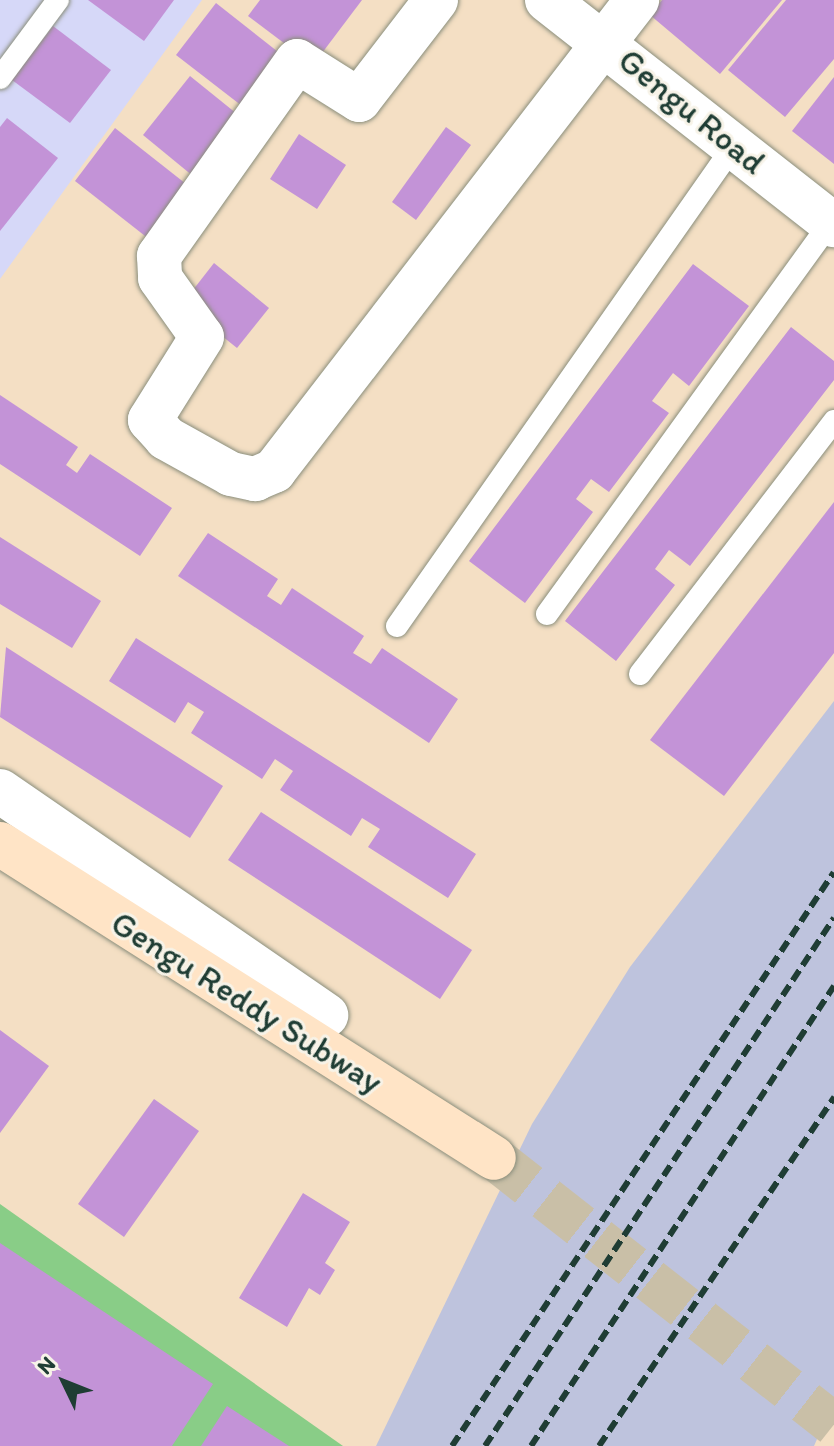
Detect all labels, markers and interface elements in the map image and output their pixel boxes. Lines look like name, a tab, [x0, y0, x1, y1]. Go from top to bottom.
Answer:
street label: Gengu Road	[611, 40, 773, 182]
street label: Gengu Reddy Subway	[104, 902, 390, 1102]
north arrow	[24, 1342, 104, 1422]
text: N	[31, 1351, 61, 1380]

